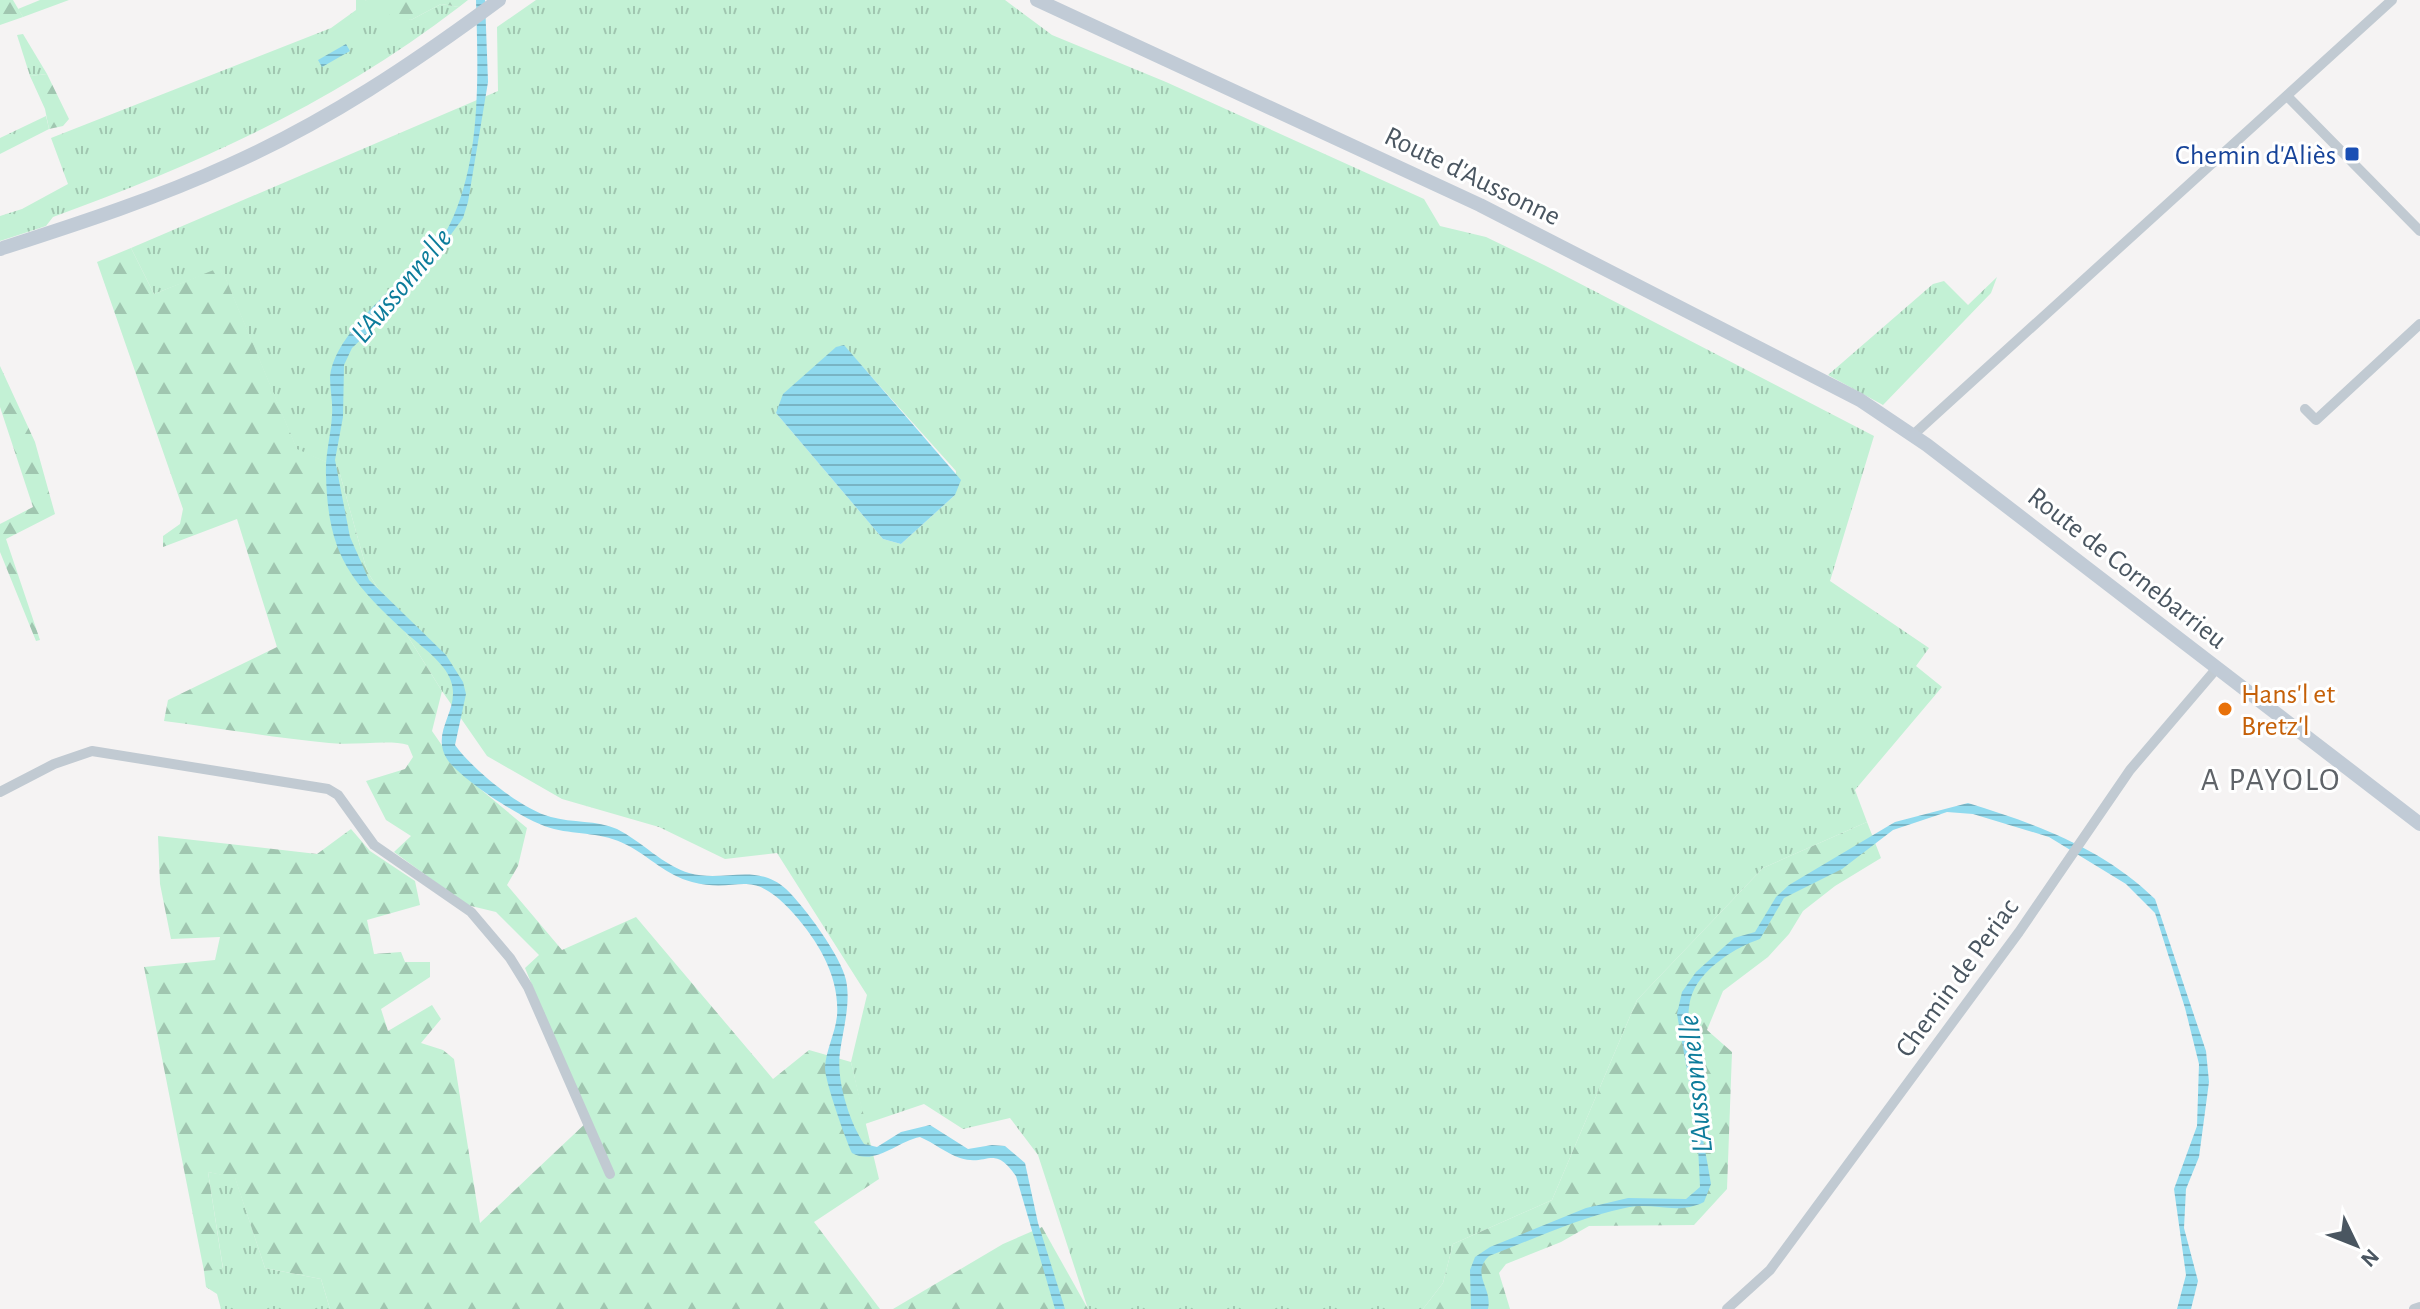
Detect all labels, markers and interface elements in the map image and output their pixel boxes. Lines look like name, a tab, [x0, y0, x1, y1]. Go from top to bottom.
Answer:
street label: Route d'Aussonne	[1380, 122, 1564, 231]
place label: Chemin d'Aliès	[2175, 142, 2336, 170]
marker: Chemin d'Aliès	[2343, 145, 2361, 163]
water label: L'Aussonnelle	[346, 223, 458, 349]
street label: Route de Cornebarrieu	[2022, 483, 2231, 655]
place label: Hans'l et Bretz'l	[2241, 681, 2335, 741]
marker: Hans'l et Bretz'l	[2216, 700, 2234, 718]
district label: A PAYOLO	[2201, 764, 2341, 796]
street label: Chemin de Periac	[1891, 894, 2024, 1062]
water label: L'Aussonnelle	[1674, 1013, 1718, 1155]
north arrow	[2316, 1205, 2396, 1285]
text: N	[2357, 1245, 2383, 1271]

